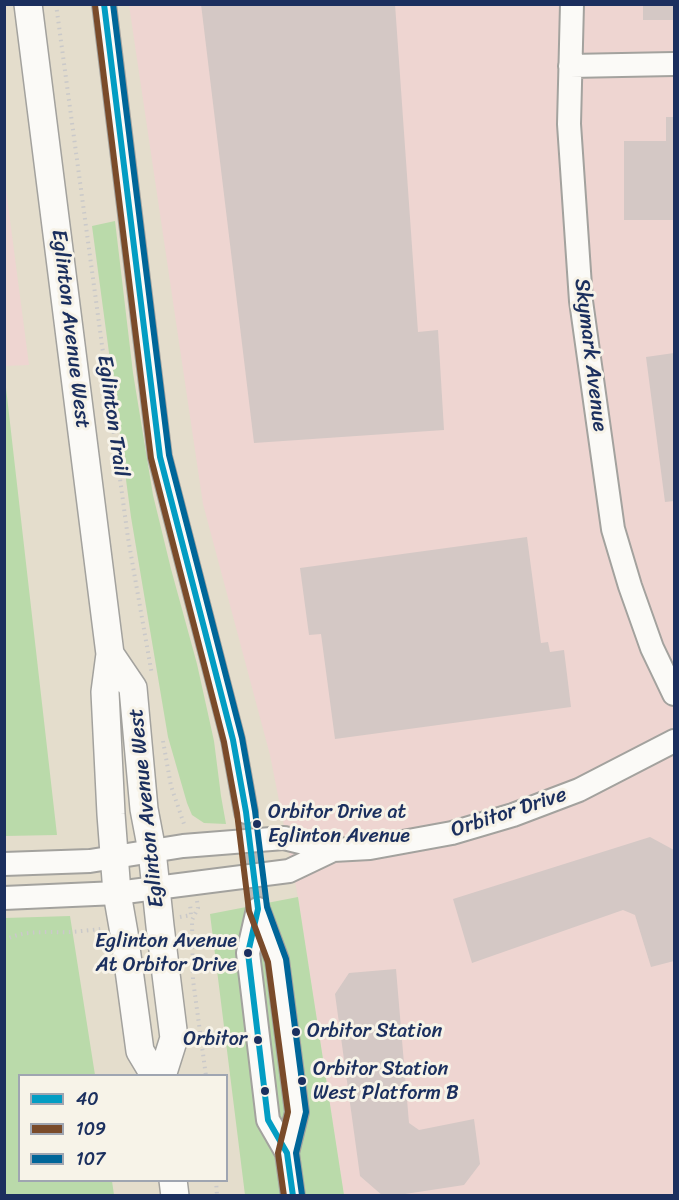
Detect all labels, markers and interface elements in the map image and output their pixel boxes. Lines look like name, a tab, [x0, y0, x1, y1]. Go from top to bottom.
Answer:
street label: Eglinton Avenue West	[45, 228, 95, 430]
street label: Skymark Avenue	[568, 277, 612, 433]
street label: Eglinton Trail	[91, 353, 133, 479]
street label: Eglinton Avenue West	[124, 707, 170, 909]
street label: Orbitor Drive	[448, 782, 570, 844]
place label: Orbitor Drive at Eglinton Avenue	[268, 801, 410, 848]
marker: Orbitor Drive at Eglinton Avenue	[251, 818, 263, 830]
place label: Eglinton Avenue At Orbitor Drive	[95, 930, 237, 977]
marker: Eglinton Avenue At Orbitor Drive	[242, 947, 254, 959]
place label: Orbitor Station	[307, 1020, 442, 1044]
marker: Orbitor Station	[290, 1026, 302, 1038]
place label: Orbitor	[183, 1028, 247, 1052]
marker: Orbitor	[252, 1034, 264, 1046]
place label: Orbitor Station West Platform B	[313, 1058, 459, 1105]
legend	[18, 1074, 228, 1182]
marker: Orbitor Station West Platform B	[296, 1075, 308, 1087]
text: 40	[76, 1083, 99, 1115]
unlabelled marker	[259, 1085, 271, 1097]
text: 109	[76, 1113, 106, 1145]
text: 107	[76, 1143, 105, 1175]

